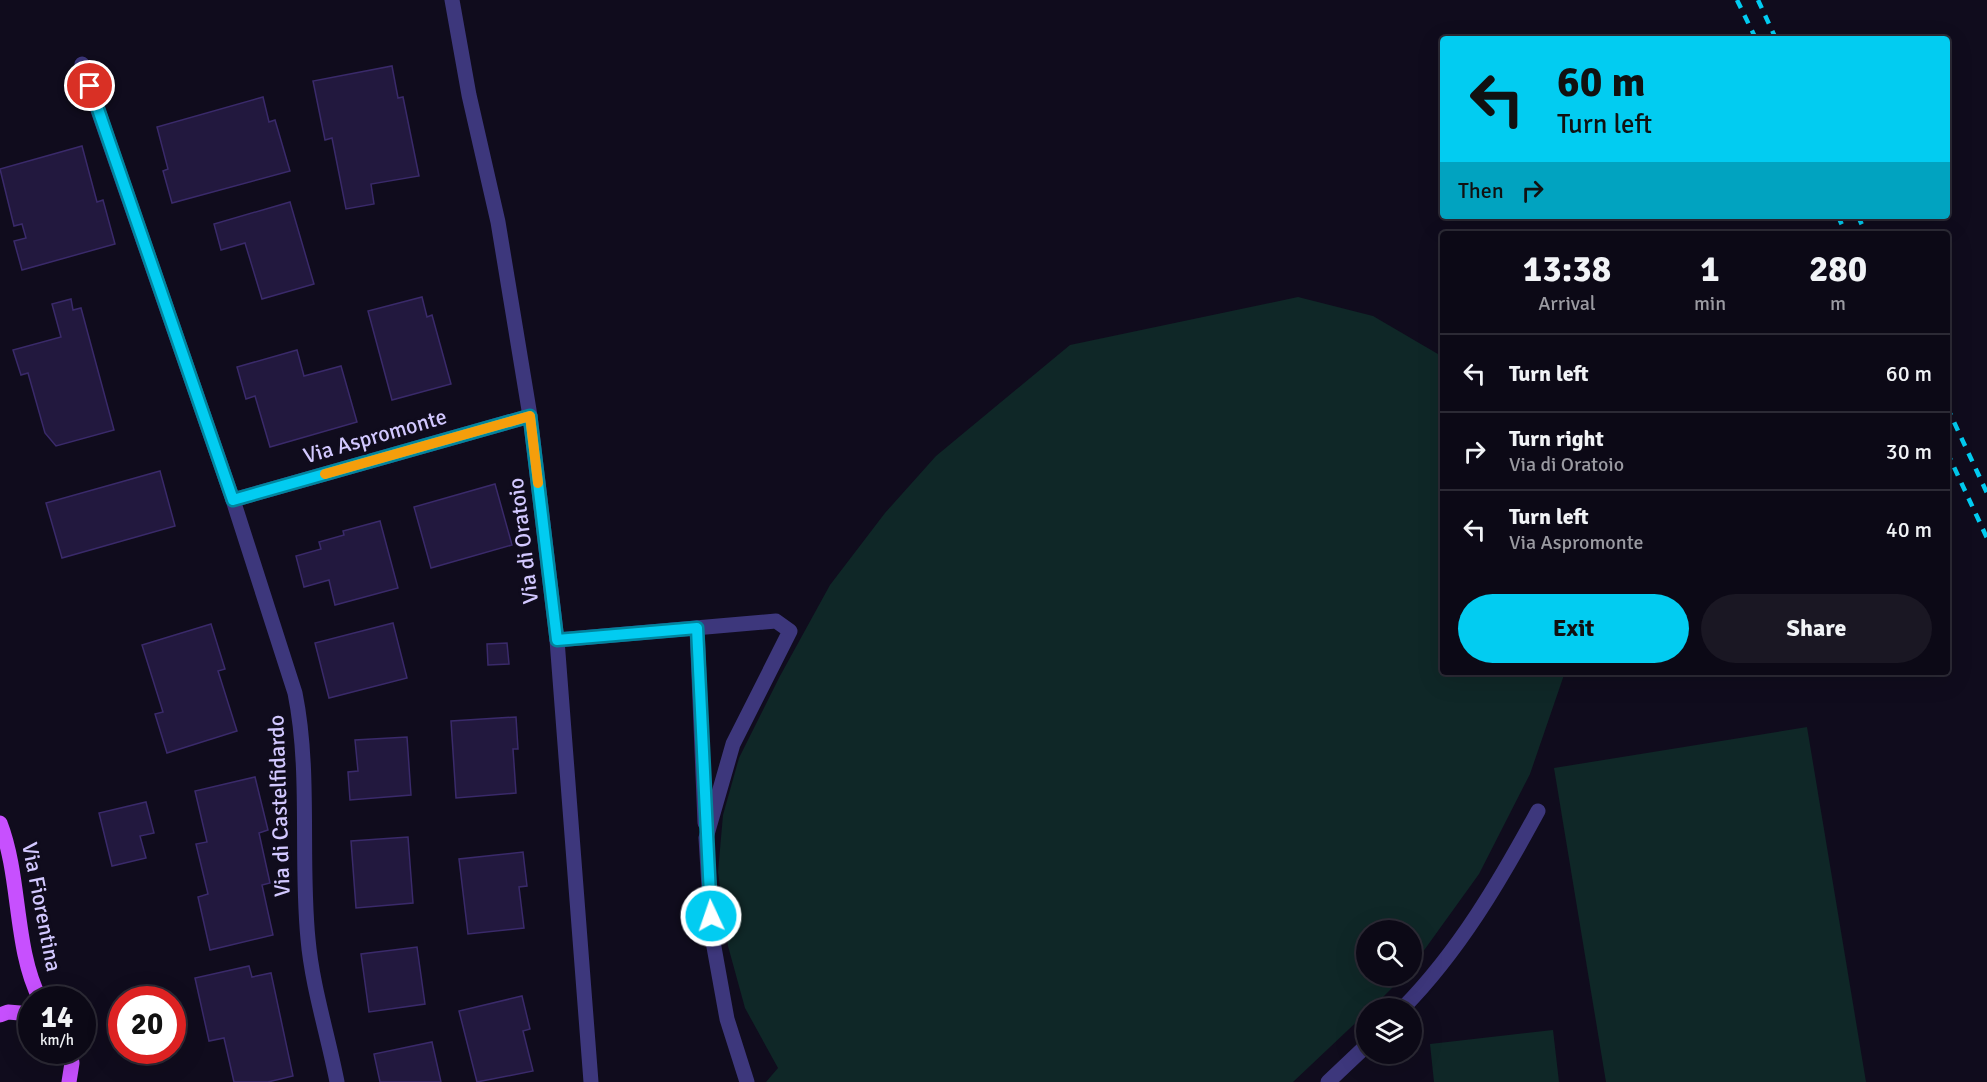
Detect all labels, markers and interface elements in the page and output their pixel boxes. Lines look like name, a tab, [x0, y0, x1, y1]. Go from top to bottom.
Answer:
text: 60 m	[1557, 57, 1646, 108]
pin	[64, 60, 115, 111]
icon: left	[1458, 60, 1536, 138]
icon: arrive	[73, 69, 106, 102]
text: Turn left	[1557, 108, 1652, 141]
icon: right	[1516, 174, 1549, 207]
text: Then	[1458, 177, 1504, 204]
text: 13:38	[1523, 247, 1611, 292]
text: 1	[1700, 247, 1720, 292]
text: 280	[1809, 247, 1867, 292]
text: Arrival	[1538, 291, 1596, 316]
text: min	[1694, 291, 1726, 316]
text: m	[1830, 291, 1846, 316]
icon: left	[1458, 357, 1491, 390]
text: Turn left	[1509, 360, 1589, 387]
text: 60 m	[1886, 360, 1932, 387]
street label: Via Aspromonte	[300, 403, 450, 469]
text: Turn right	[1509, 425, 1604, 452]
icon: right	[1458, 435, 1491, 468]
text: 30 m	[1886, 438, 1932, 465]
text: Via di Oratoio	[1509, 452, 1624, 477]
street label: Via di Oratoio	[502, 476, 544, 606]
text: Turn left	[1509, 503, 1589, 530]
icon: left	[1458, 513, 1491, 546]
text: 40 m	[1886, 516, 1932, 543]
text: Via Aspromonte	[1509, 530, 1644, 555]
button: Exit	[1458, 594, 1689, 663]
button: Share	[1701, 594, 1932, 663]
street label: Via di Castelfidardo	[262, 714, 296, 898]
street label: Via Fiorentina	[16, 840, 68, 974]
position arrow	[679, 884, 743, 948]
map controls	[1356, 920, 1422, 1064]
button: search	[1356, 920, 1422, 986]
speed limit sign: 20	[108, 986, 186, 1064]
button: layers	[1356, 998, 1422, 1064]
text: 14	[41, 999, 73, 1036]
text: km/h	[40, 1031, 74, 1049]

